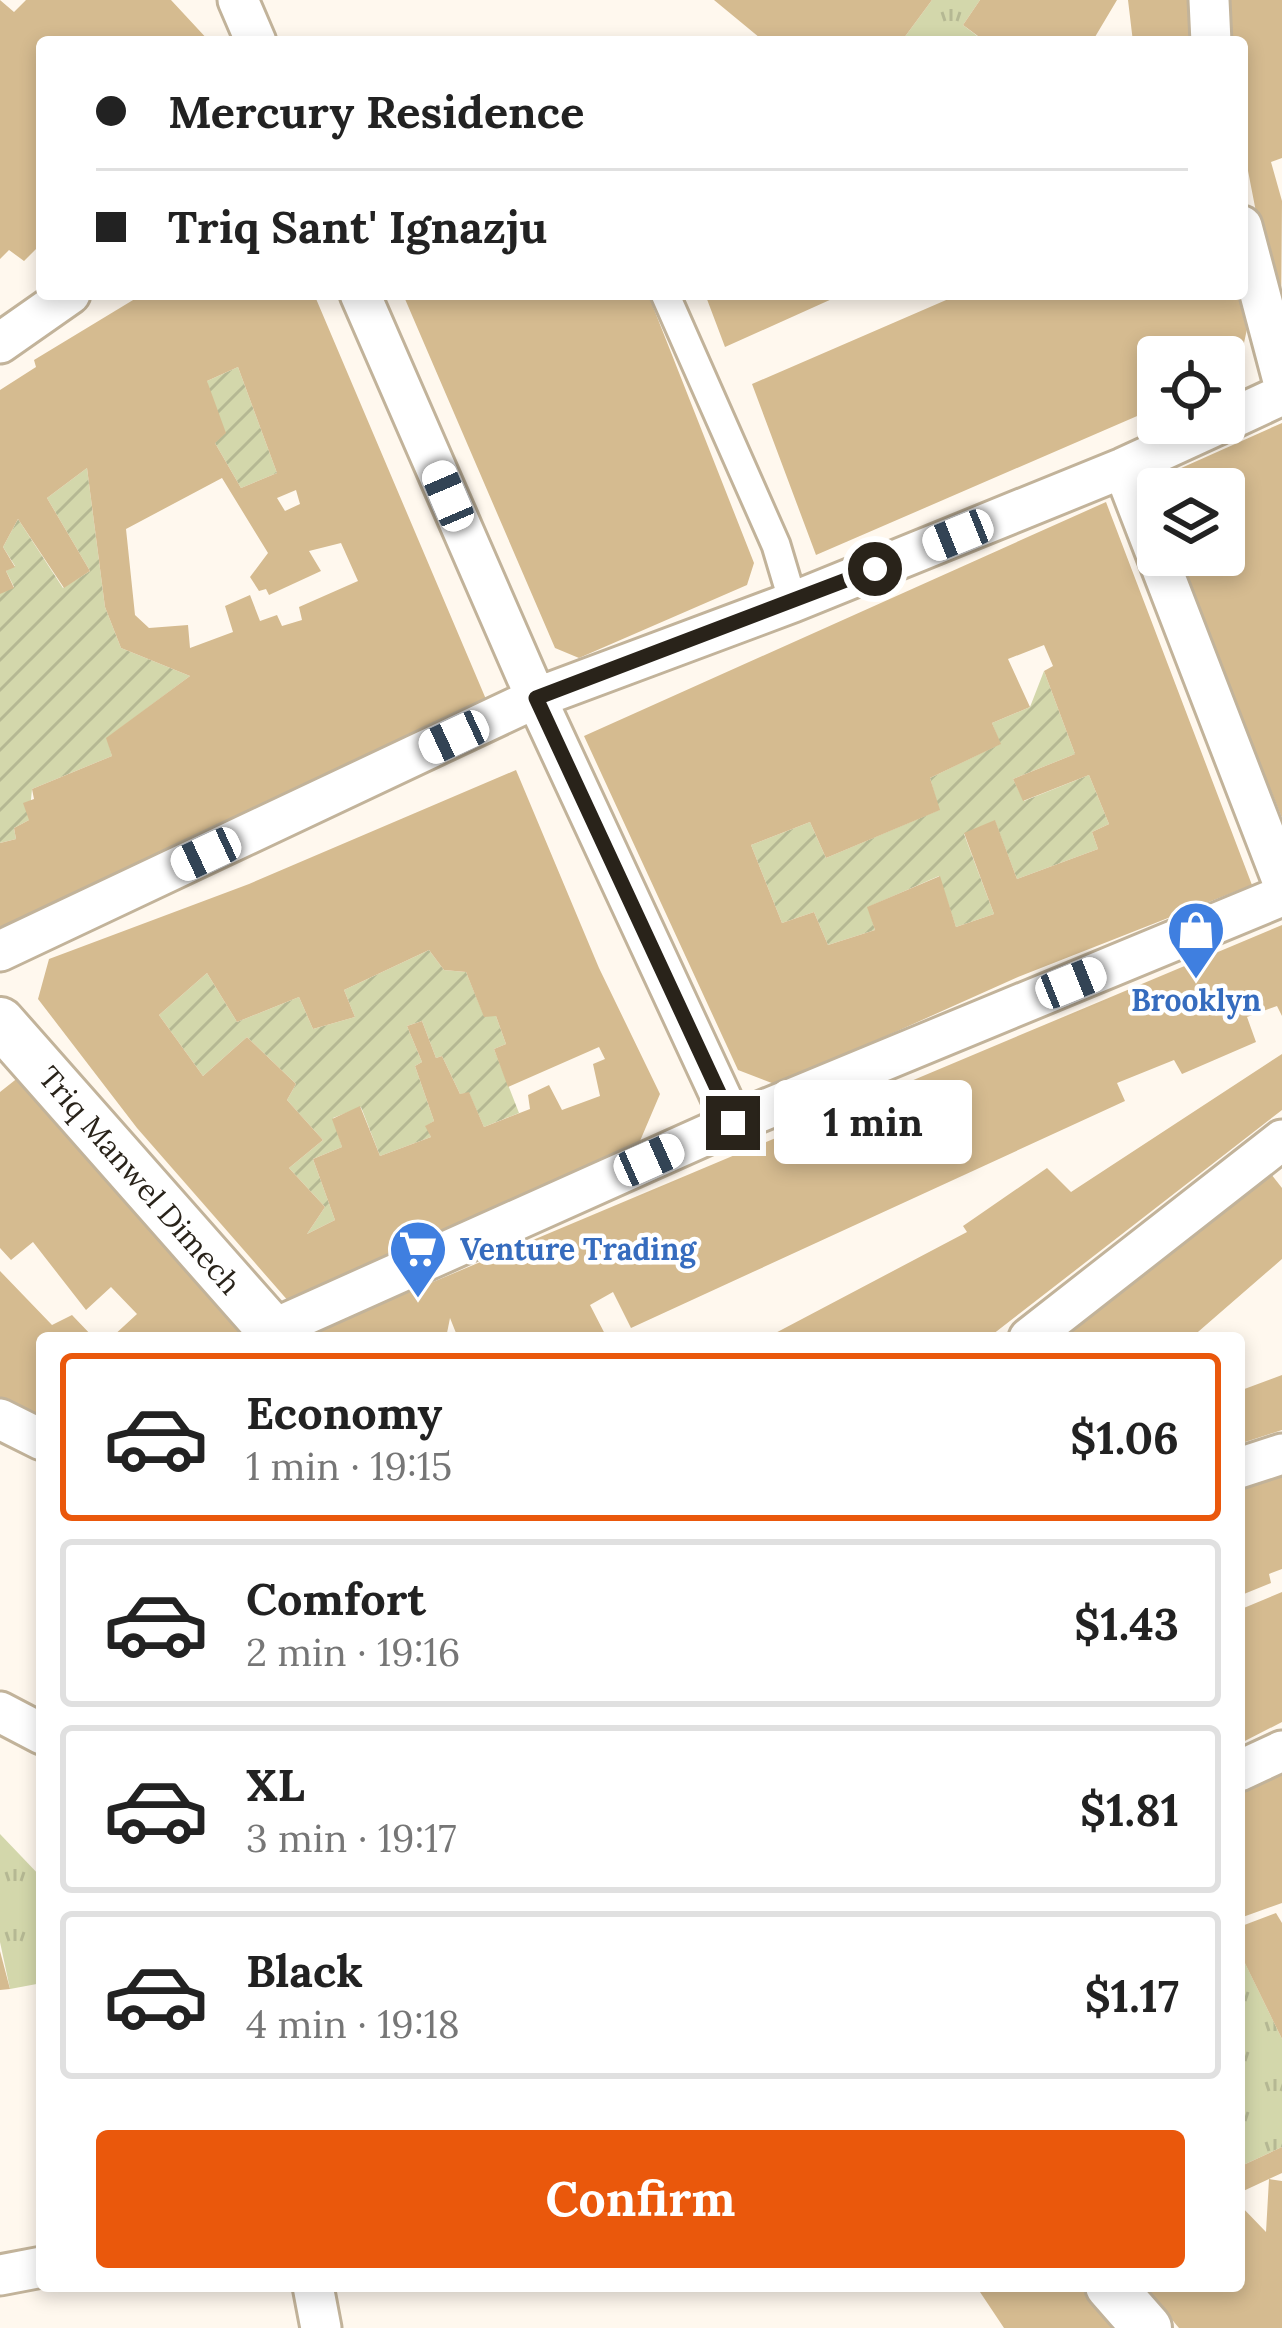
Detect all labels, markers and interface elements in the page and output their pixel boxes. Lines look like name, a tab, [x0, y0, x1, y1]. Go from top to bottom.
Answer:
text: Mercury Residence	[168, 83, 584, 140]
text: Triq Sant' Ignazju	[168, 198, 547, 255]
map controls	[1137, 336, 1245, 576]
button: locate	[1137, 336, 1245, 444]
car	[417, 456, 479, 536]
button: layers	[1137, 468, 1245, 576]
car	[918, 505, 998, 565]
route start	[848, 542, 902, 596]
car	[414, 705, 494, 769]
car	[166, 822, 246, 886]
shop icon: Brooklyn	[1165, 899, 1227, 981]
car	[1031, 953, 1111, 1013]
place label: Brooklyn	[1131, 981, 1261, 1020]
street label: Triq Manwel Dimech	[31, 1058, 249, 1302]
callout: 1 min	[775, 1081, 973, 1165]
route end	[706, 1096, 760, 1150]
text: 1 min	[823, 1097, 923, 1147]
car	[609, 1129, 689, 1191]
supermarket icon: Venture Trading	[387, 1218, 449, 1300]
place label: Venture Trading	[460, 1230, 697, 1269]
icon: car	[102, 1383, 210, 1491]
text: Economy	[246, 1384, 442, 1441]
text: $1.06	[1070, 1409, 1179, 1466]
text: 1 min · 19:15	[246, 1441, 452, 1491]
icon: car	[102, 1569, 210, 1677]
text: Comfort	[246, 1570, 426, 1627]
text: $1.43	[1074, 1595, 1179, 1652]
text: 2 min · 19:16	[246, 1627, 460, 1677]
icon: car	[102, 1755, 210, 1863]
text: XL	[246, 1756, 305, 1813]
text: $1.81	[1080, 1781, 1179, 1838]
text: 3 min · 19:17	[246, 1813, 456, 1863]
icon: car	[102, 1941, 210, 2049]
text: Black	[246, 1942, 363, 1999]
text: $1.17	[1084, 1967, 1179, 2024]
text: 4 min · 19:18	[246, 1999, 460, 2049]
button: Confirm	[96, 2130, 1185, 2268]

